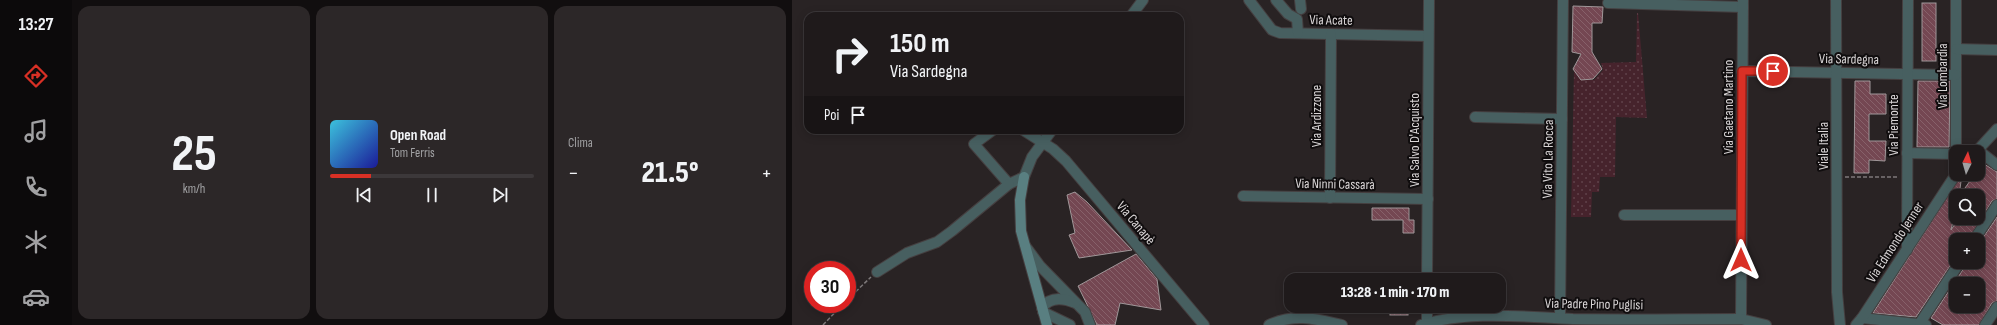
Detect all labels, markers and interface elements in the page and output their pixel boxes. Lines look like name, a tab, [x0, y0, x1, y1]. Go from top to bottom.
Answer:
street label: Via Acate	[1309, 11, 1353, 29]
text: 13:27	[19, 14, 53, 35]
text: 150 m	[890, 27, 950, 60]
icon: right	[824, 28, 876, 80]
street label: Via Lombardia	[1934, 43, 1951, 109]
street label: Via Sardegna	[1819, 50, 1879, 68]
pin	[1756, 54, 1790, 88]
street label: Via Gaetano Martino	[1720, 60, 1737, 154]
icon: arrive	[1762, 60, 1784, 82]
text: Via Sardegna	[890, 61, 967, 82]
icon: directions	[22, 62, 50, 90]
street label: Via Ardizzone	[1308, 85, 1325, 147]
street label: Via Salvo D'Acquisto	[1406, 93, 1423, 187]
street label: Via Piemonte	[1885, 94, 1902, 156]
icon: arrive	[847, 104, 869, 126]
text: Poi	[824, 106, 839, 125]
icon: music	[22, 117, 50, 145]
street label: Via Vito La Rocca	[1539, 119, 1557, 199]
street label: Viale Italia	[1815, 122, 1832, 170]
text: 25	[171, 123, 217, 186]
text: Open Road	[390, 126, 446, 145]
text: Clima	[568, 135, 593, 151]
text: Tom Ferris	[390, 145, 435, 161]
north arrow	[1949, 145, 1985, 181]
map controls	[1949, 145, 1985, 313]
text: 21.5°	[641, 155, 699, 191]
text: −	[568, 160, 579, 187]
text: +	[761, 160, 772, 187]
icon: phone	[22, 173, 50, 201]
street label: Via Ninni Cassarà	[1295, 175, 1375, 193]
text: km/h	[183, 181, 205, 197]
icon: previous	[353, 184, 375, 206]
icon: pause	[421, 184, 443, 206]
icon: next	[489, 184, 511, 206]
button: search	[1949, 189, 1985, 225]
street label: Via Canapè	[1113, 198, 1159, 248]
street label: Via Edmondo Jenner	[1863, 198, 1927, 286]
icon: climate	[22, 228, 50, 256]
button: +	[1949, 233, 1985, 269]
position arrow	[1720, 239, 1762, 281]
speed limit sign: 30	[804, 261, 856, 313]
button: −	[1949, 277, 1985, 313]
icon: car	[22, 283, 50, 311]
text: 13:28 · 1 min · 170 m	[1341, 283, 1449, 302]
street label: Via Padre Pino Puglisi	[1545, 295, 1643, 313]

